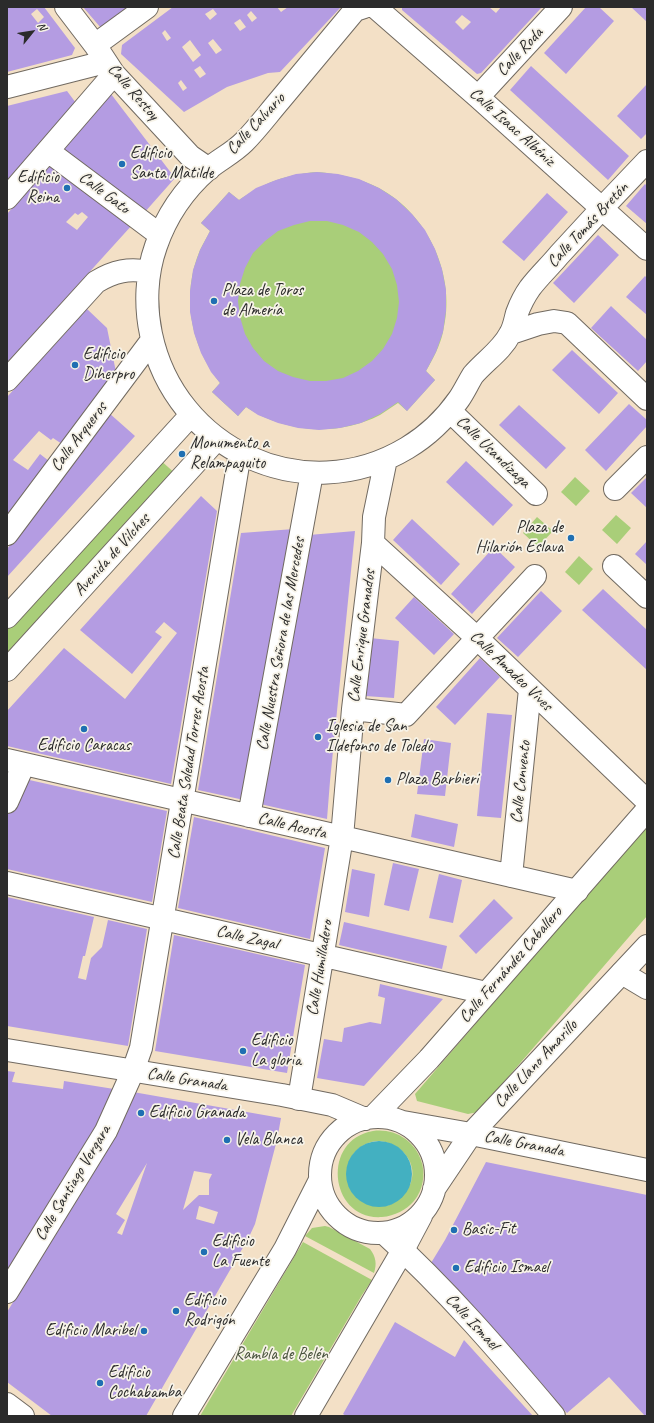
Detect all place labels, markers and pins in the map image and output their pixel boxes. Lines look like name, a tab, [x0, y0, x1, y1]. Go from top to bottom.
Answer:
place label: Edificio Santa Matilde	[130, 144, 213, 184]
marker: Edificio Santa Matilde	[117, 159, 127, 169]
place label: Edificio Reina	[17, 168, 59, 208]
marker: Edificio Reina	[62, 183, 72, 193]
place label: Plaza de Toros de Almería	[222, 281, 303, 321]
marker: Plaza de Toros de Almería	[209, 296, 219, 306]
place label: Edificio Diherpro	[83, 345, 134, 385]
marker: Edificio Diherpro	[70, 360, 80, 370]
place label: Monumento a Relampaguito	[190, 434, 269, 474]
marker: Monumento a Relampaguito	[177, 449, 187, 459]
place label: Plaza de Hilarión Eslava	[476, 518, 563, 558]
marker: Plaza de Hilarión Eslava	[566, 533, 576, 543]
place label: Iglesia de San Ildefonso de Toledo	[326, 717, 432, 757]
marker: Edificio Caracas	[79, 724, 89, 734]
marker: Iglesia de San Ildefonso de Toledo	[313, 732, 323, 742]
place label: Edificio Caracas	[37, 736, 131, 756]
place label: Plaza Barbieri	[396, 770, 478, 790]
marker: Plaza Barbieri	[383, 775, 393, 785]
place label: Edificio La gloria	[251, 1031, 301, 1071]
marker: Edificio La gloria	[238, 1046, 248, 1056]
place label: Edificio Granada	[149, 1103, 245, 1123]
marker: Edificio Granada	[136, 1108, 146, 1118]
place label: Vela Blanca	[235, 1130, 302, 1150]
marker: Vela Blanca	[222, 1135, 232, 1145]
place label: Basic-Fit	[462, 1220, 515, 1240]
marker: Basic-Fit	[449, 1225, 459, 1235]
place label: Edificio La Fuente	[212, 1232, 269, 1272]
marker: Edificio La Fuente	[199, 1247, 209, 1257]
place label: Edificio Ismael	[464, 1258, 549, 1278]
marker: Edificio Ismael	[451, 1263, 461, 1273]
place label: Edificio Rodrigón	[184, 1291, 235, 1331]
marker: Edificio Rodrigón	[171, 1306, 181, 1316]
place label: Edificio Maribel	[45, 1321, 136, 1341]
marker: Edificio Maribel	[139, 1326, 149, 1336]
place label: Edificio Cochabamba	[108, 1363, 181, 1403]
marker: Edificio Cochabamba	[95, 1378, 105, 1388]

